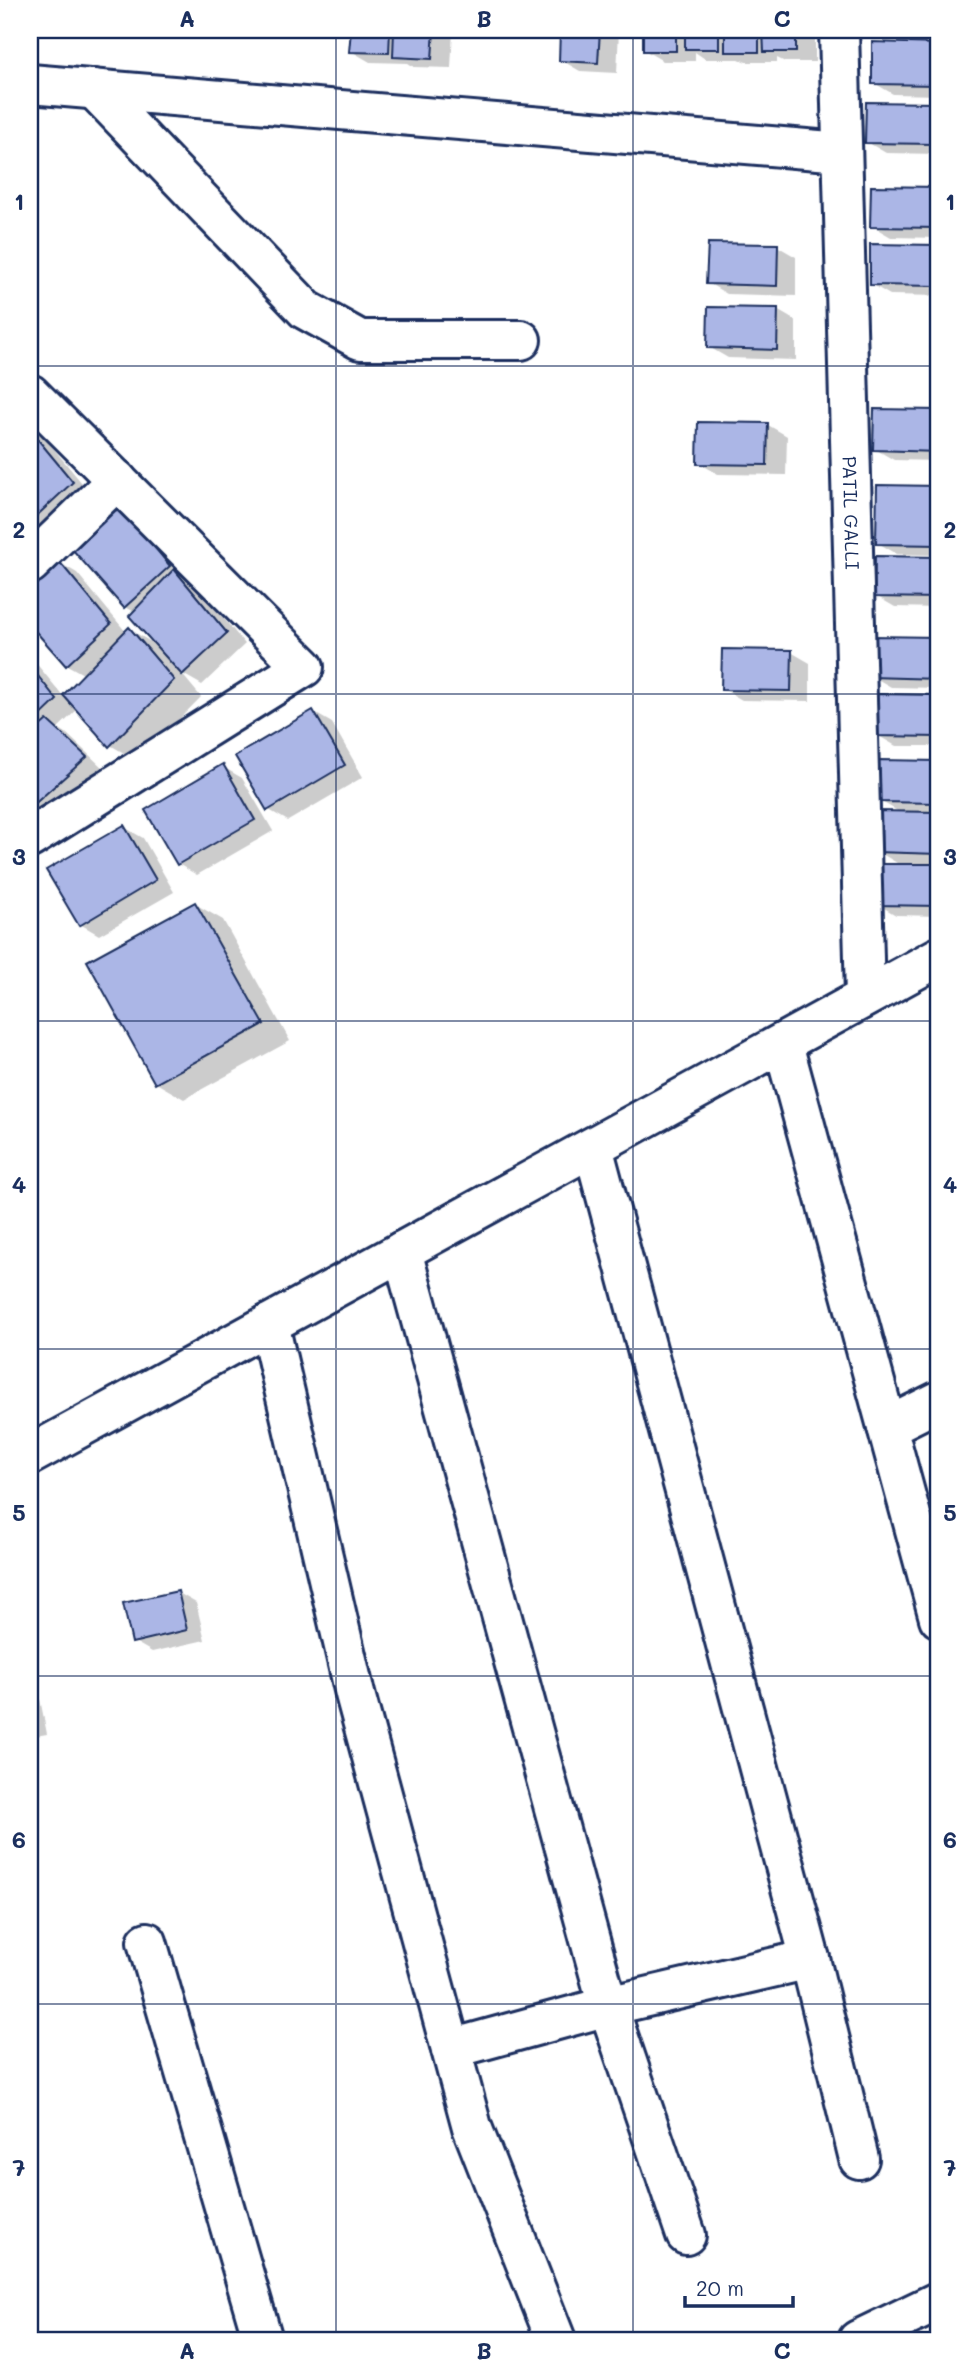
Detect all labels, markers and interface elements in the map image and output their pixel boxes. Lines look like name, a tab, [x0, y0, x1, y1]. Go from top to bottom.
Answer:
text: A	[179, 3, 195, 33]
text: B	[476, 3, 492, 33]
text: C	[773, 3, 791, 33]
text: 1	[14, 186, 24, 216]
text: 1	[945, 186, 955, 216]
street label: PATIL GALLI	[838, 456, 866, 570]
text: 2	[13, 514, 25, 544]
text: 2	[944, 514, 956, 544]
text: 3	[12, 841, 26, 871]
text: 3	[943, 841, 957, 871]
text: 4	[12, 1169, 26, 1199]
text: 4	[943, 1169, 957, 1199]
text: 5	[12, 1497, 26, 1527]
text: 5	[943, 1497, 957, 1527]
text: 6	[12, 1824, 26, 1854]
text: 6	[943, 1824, 957, 1854]
text: 7	[13, 2152, 26, 2182]
text: 7	[944, 2152, 957, 2182]
scale bar	[685, 2265, 794, 2309]
text: 20 m	[696, 2274, 744, 2301]
text: A	[179, 2335, 195, 2365]
text: B	[476, 2335, 492, 2365]
text: C	[773, 2335, 791, 2365]

